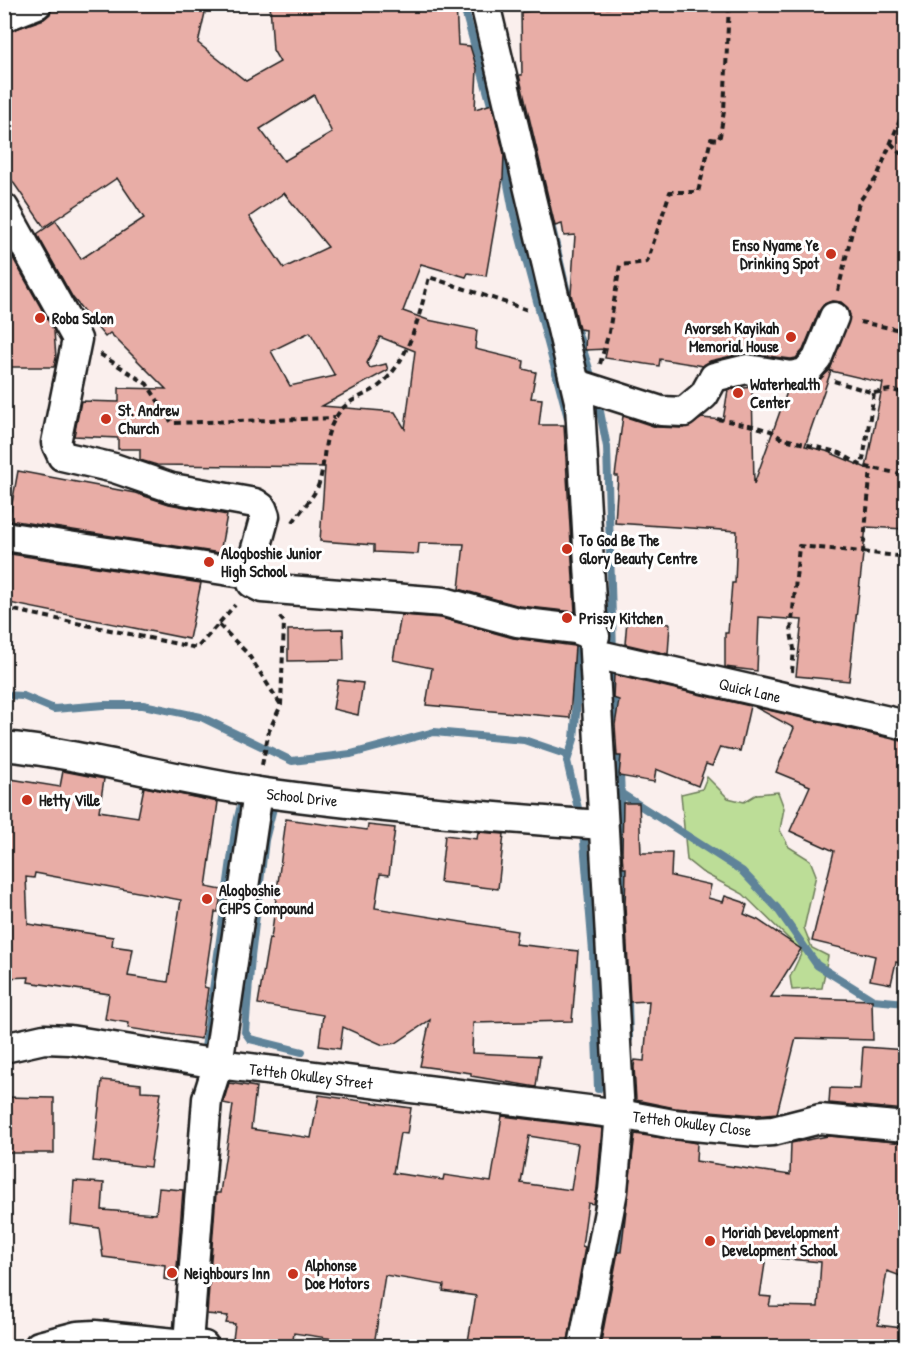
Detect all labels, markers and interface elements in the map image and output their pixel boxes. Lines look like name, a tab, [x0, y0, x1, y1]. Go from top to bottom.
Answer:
place label: Enso Nyame Ye Drinking Spot	[732, 234, 820, 275]
marker: Enso Nyame Ye Drinking Spot	[824, 247, 838, 261]
place label: Roba Salon	[52, 307, 114, 329]
marker: Roba Salon	[33, 311, 47, 325]
place label: Avorseh Kayikah Memorial House	[685, 317, 780, 357]
marker: Avorseh Kayikah Memorial House	[784, 330, 798, 344]
place label: Waterhealth Center	[750, 373, 820, 413]
marker: Waterhealth Center	[731, 386, 745, 400]
place label: St. Andrew Church	[118, 399, 180, 439]
marker: St. Andrew Church	[99, 412, 113, 426]
place label: To God Be The Glory Beauty Centre	[578, 529, 698, 570]
place label: Alogboshie Junior High School	[221, 542, 323, 583]
marker: To God Be The Glory Beauty Centre	[560, 542, 574, 556]
marker: Alogboshie Junior High School	[202, 555, 216, 569]
place label: Prissy Kitchen	[579, 607, 663, 630]
marker: Prissy Kitchen	[560, 611, 574, 625]
street label: Quick Lane	[717, 672, 784, 708]
street label: School Drive	[265, 782, 339, 812]
place label: Hetty Ville	[39, 789, 101, 812]
marker: Hetty Ville	[20, 793, 34, 807]
place label: Alogboshie CHPS Compound	[219, 879, 314, 920]
marker: Alogboshie CHPS Compound	[200, 892, 214, 906]
street label: Tetteh Okulley Street	[248, 1057, 375, 1095]
street label: Tetteh Okulley Close	[631, 1105, 753, 1141]
place label: Moriah Development Development School	[722, 1221, 839, 1262]
marker: Moriah Development Development School	[703, 1234, 717, 1248]
place label: Alphonse Doe Motors	[305, 1254, 370, 1294]
place label: Neighbours Inn	[184, 1262, 270, 1285]
marker: Neighbours Inn	[165, 1266, 179, 1280]
marker: Alphonse Doe Motors	[286, 1267, 300, 1281]

